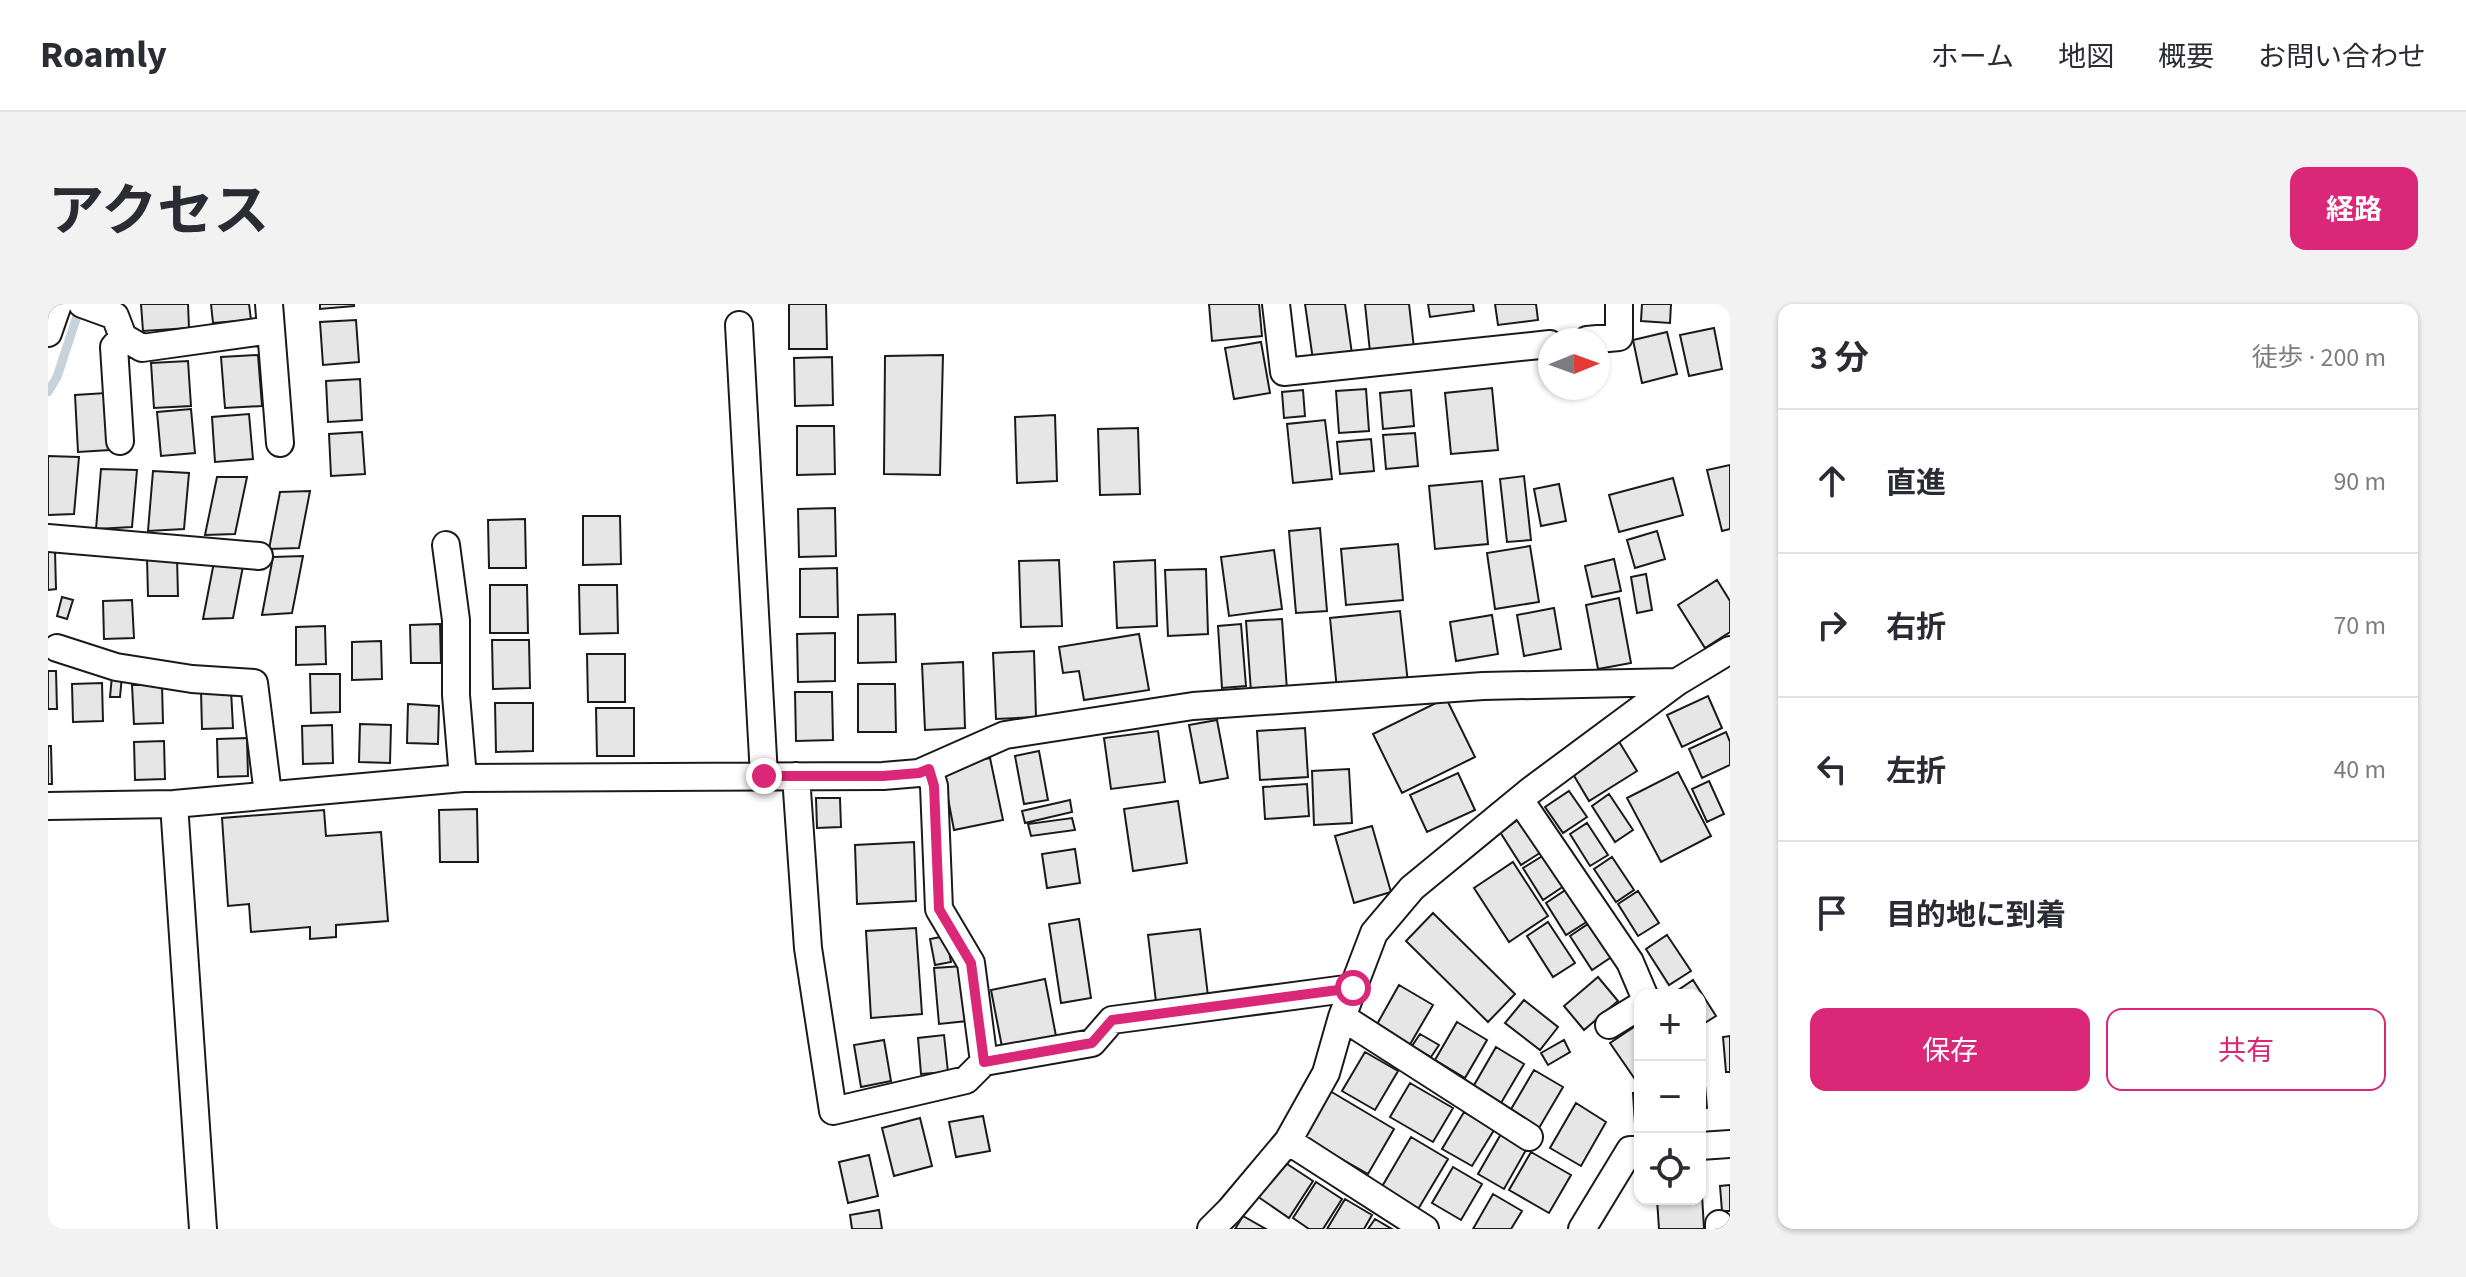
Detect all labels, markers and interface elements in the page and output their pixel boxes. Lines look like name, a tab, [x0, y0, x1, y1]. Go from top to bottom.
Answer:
text: Roamly	[40, 28, 167, 82]
text: ホーム	[1931, 37, 2014, 77]
text: 地図	[2058, 37, 2114, 77]
text: 概要	[2158, 37, 2214, 77]
text: お問い合わせ	[2258, 37, 2426, 77]
button: 経路	[2290, 167, 2418, 250]
text: アクセス	[48, 173, 269, 252]
north arrow	[1538, 328, 1610, 400]
text: 3 分	[1810, 334, 1869, 383]
text: 徒歩 · 200 m	[2252, 339, 2386, 376]
icon: ahead	[1810, 459, 1854, 503]
text: 直進	[1886, 462, 1946, 505]
text: 90 m	[2333, 463, 2386, 500]
icon: right	[1810, 603, 1854, 647]
text: 右折	[1886, 606, 1946, 649]
text: 70 m	[2333, 607, 2386, 644]
icon: left	[1810, 747, 1854, 791]
text: 左折	[1886, 750, 1946, 793]
text: 40 m	[2333, 751, 2386, 788]
route end	[746, 758, 782, 794]
icon: arrive	[1810, 891, 1854, 935]
text: 目的地に到着	[1886, 894, 2066, 937]
route start	[1335, 970, 1371, 1006]
map controls	[1634, 989, 1706, 1205]
button: +	[1634, 989, 1706, 1061]
button: 保存	[1810, 1008, 2090, 1091]
button: 共有	[2106, 1008, 2386, 1091]
button: −	[1634, 1061, 1706, 1133]
button: locate	[1634, 1133, 1706, 1205]

